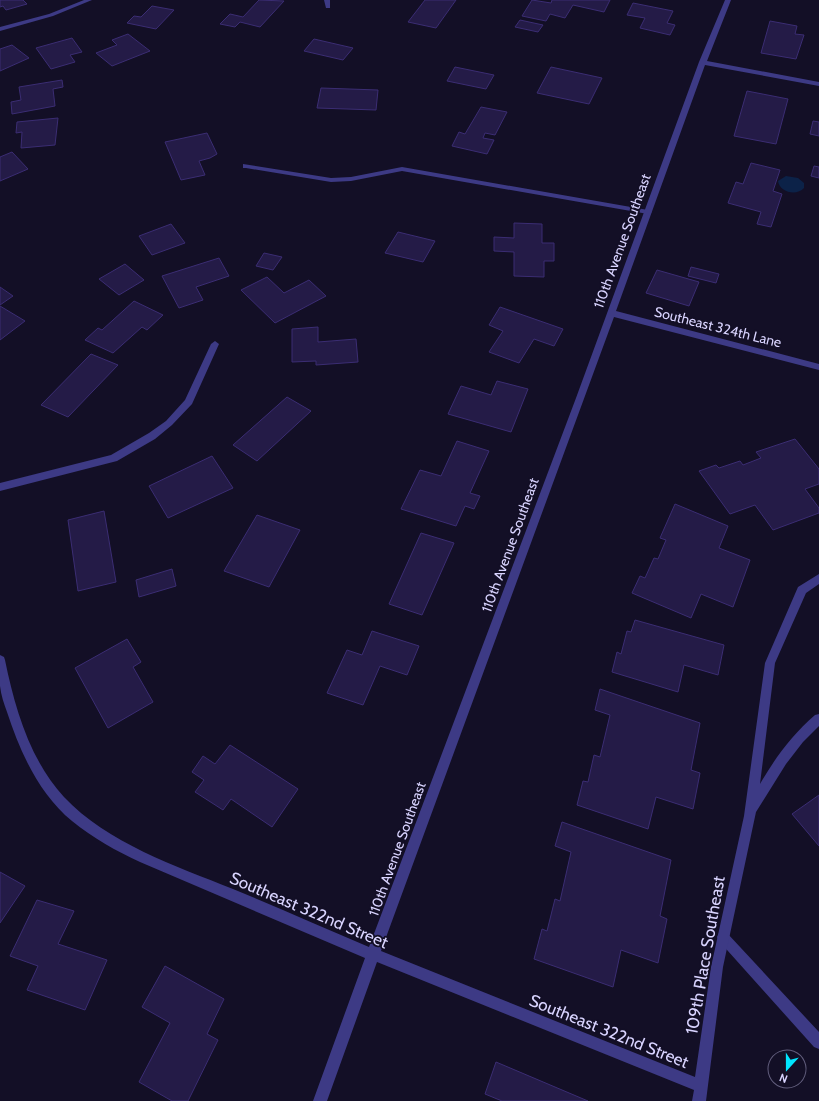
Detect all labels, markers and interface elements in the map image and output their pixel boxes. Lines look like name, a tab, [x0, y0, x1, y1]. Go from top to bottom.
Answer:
street label: 110th Avenue Southeast	[589, 171, 655, 311]
street label: Southeast 324th Lane	[653, 303, 783, 351]
street label: 110th Avenue Southeast	[477, 475, 543, 615]
street label: 110th Avenue Southeast	[364, 779, 430, 919]
street label: Southeast 322nd Street	[227, 868, 391, 953]
street label: 109th Place Southeast	[681, 874, 729, 1036]
street label: Southeast 322nd Street	[526, 990, 692, 1072]
north arrow	[767, 1049, 807, 1089]
text: N	[777, 1070, 790, 1086]

